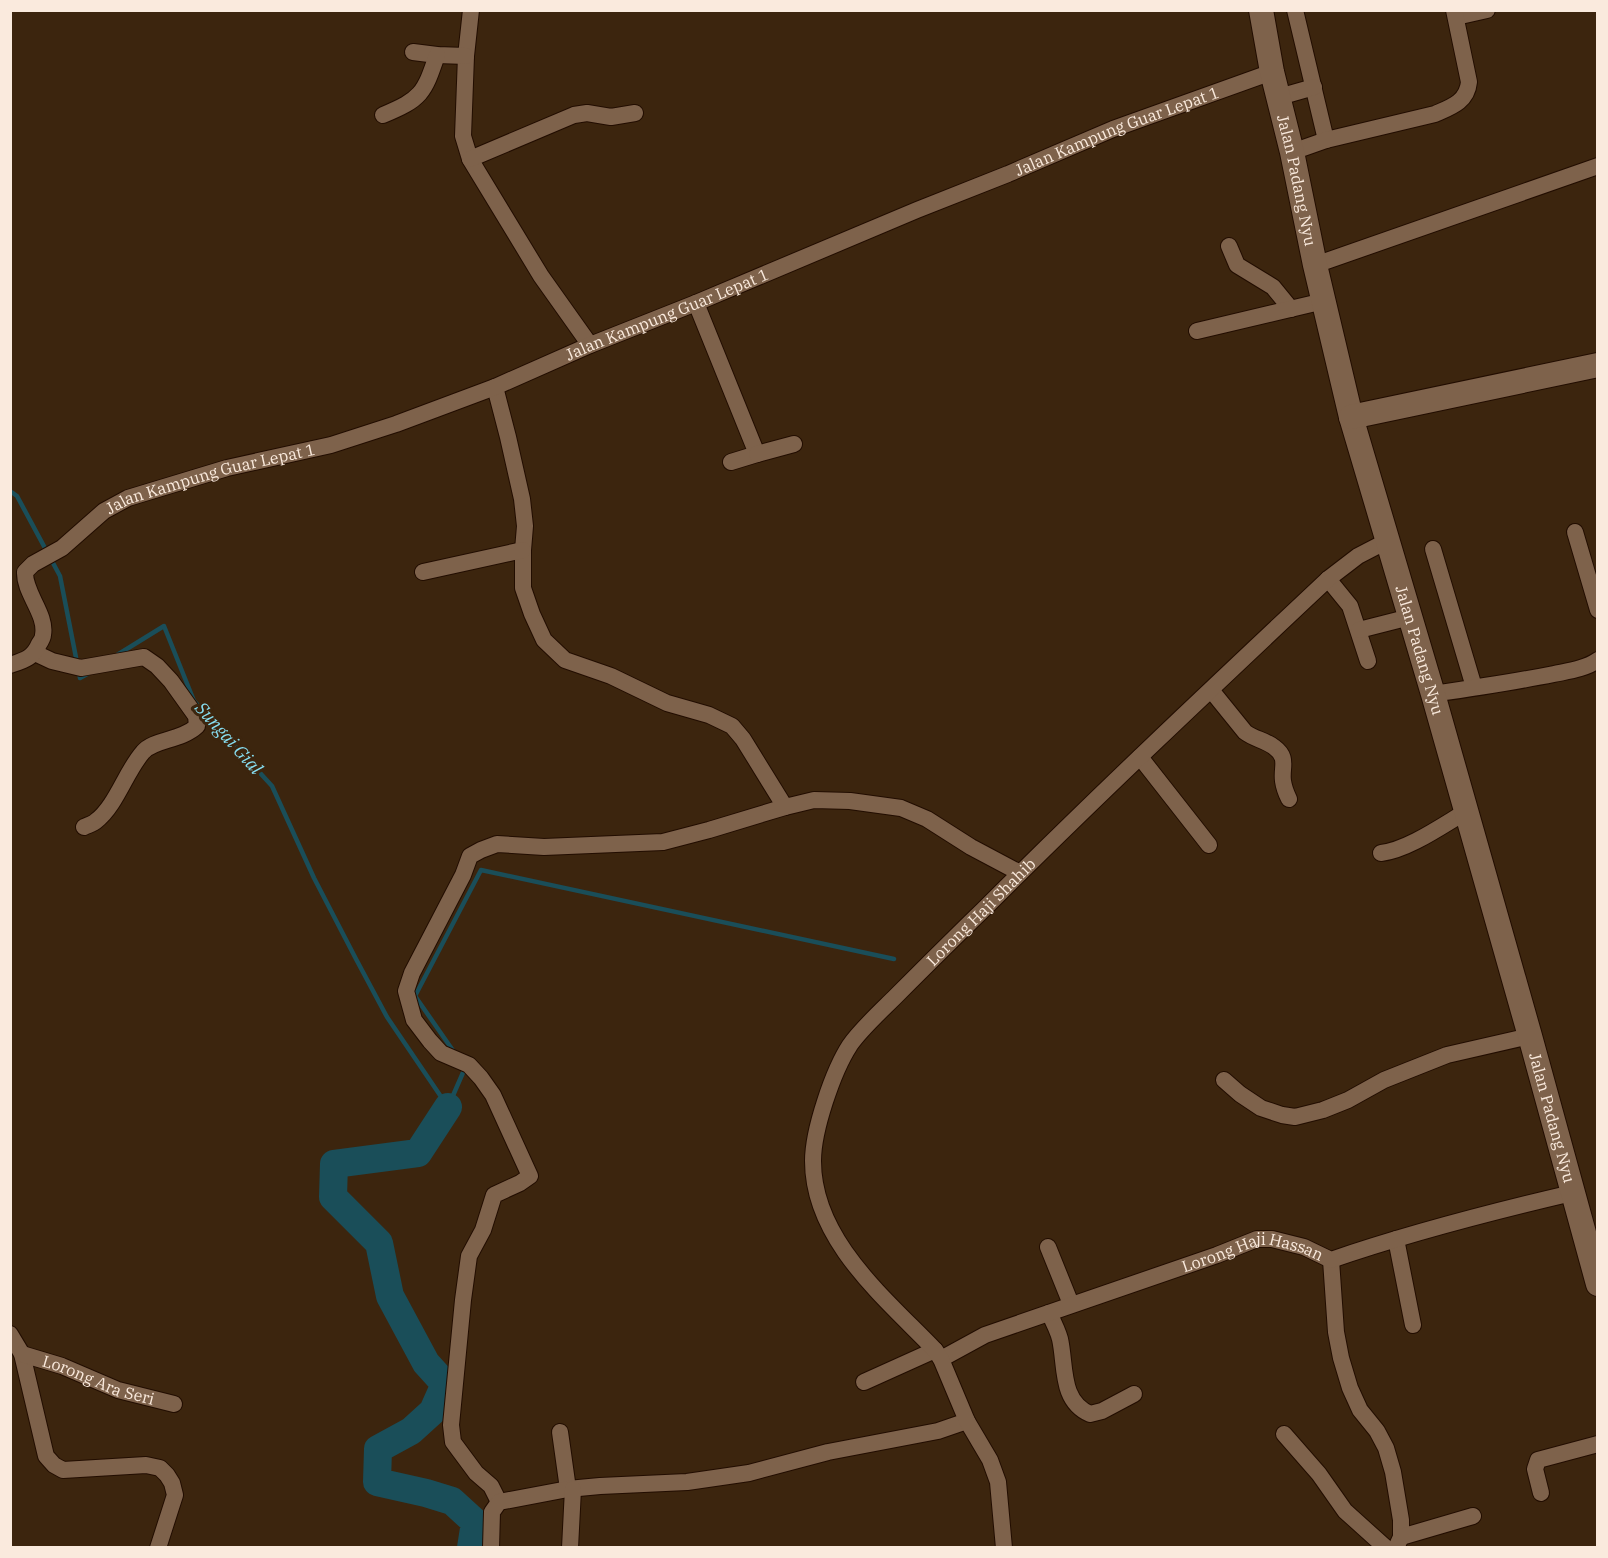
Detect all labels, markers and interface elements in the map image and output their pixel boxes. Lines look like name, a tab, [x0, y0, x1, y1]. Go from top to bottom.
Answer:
street label: Jalan Kampung Guar Lepat 1	[1012, 82, 1222, 180]
street label: Jalan Padang Nyu	[1273, 112, 1321, 248]
street label: Jalan Kampung Guar Lepat 1	[562, 264, 771, 365]
street label: Jalan Kampung Guar Lepat 1	[102, 439, 317, 518]
street label: Jalan Padang Nyu	[1391, 583, 1448, 717]
water label: Sungai Gial	[190, 696, 268, 780]
street label: Lorong Haji Shahib	[922, 854, 1040, 970]
street label: Jalan Padang Nyu	[1525, 1050, 1580, 1185]
street label: Lorong Haji Hassan	[1179, 1229, 1327, 1276]
street label: Lorong Ara Seri	[40, 1351, 157, 1409]

